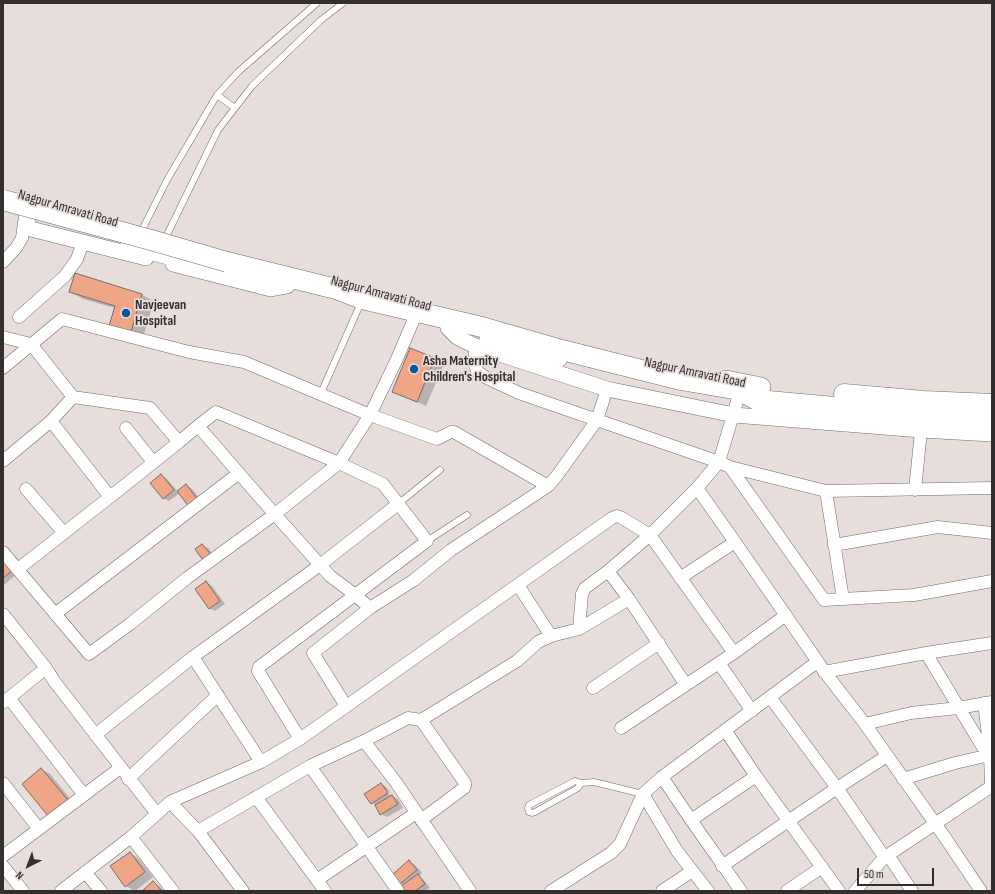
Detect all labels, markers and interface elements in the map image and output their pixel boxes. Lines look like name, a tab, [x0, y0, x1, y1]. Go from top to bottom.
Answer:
street label: Nagpur Amravati Road	[16, 187, 120, 231]
street label: Nagpur Amravati Road	[329, 273, 433, 315]
place label: Navjeevan Hospital	[135, 297, 186, 330]
marker: Navjeevan Hospital	[120, 307, 132, 319]
place label: Asha Maternity Children's Hospital	[423, 353, 515, 386]
street label: Nagpur Amravati Road	[643, 354, 747, 392]
marker: Asha Maternity Children's Hospital	[408, 363, 420, 375]
north arrow	[8, 846, 48, 886]
scale bar	[859, 860, 936, 886]
text: 50 m	[864, 867, 884, 882]
text: N	[13, 868, 26, 882]

